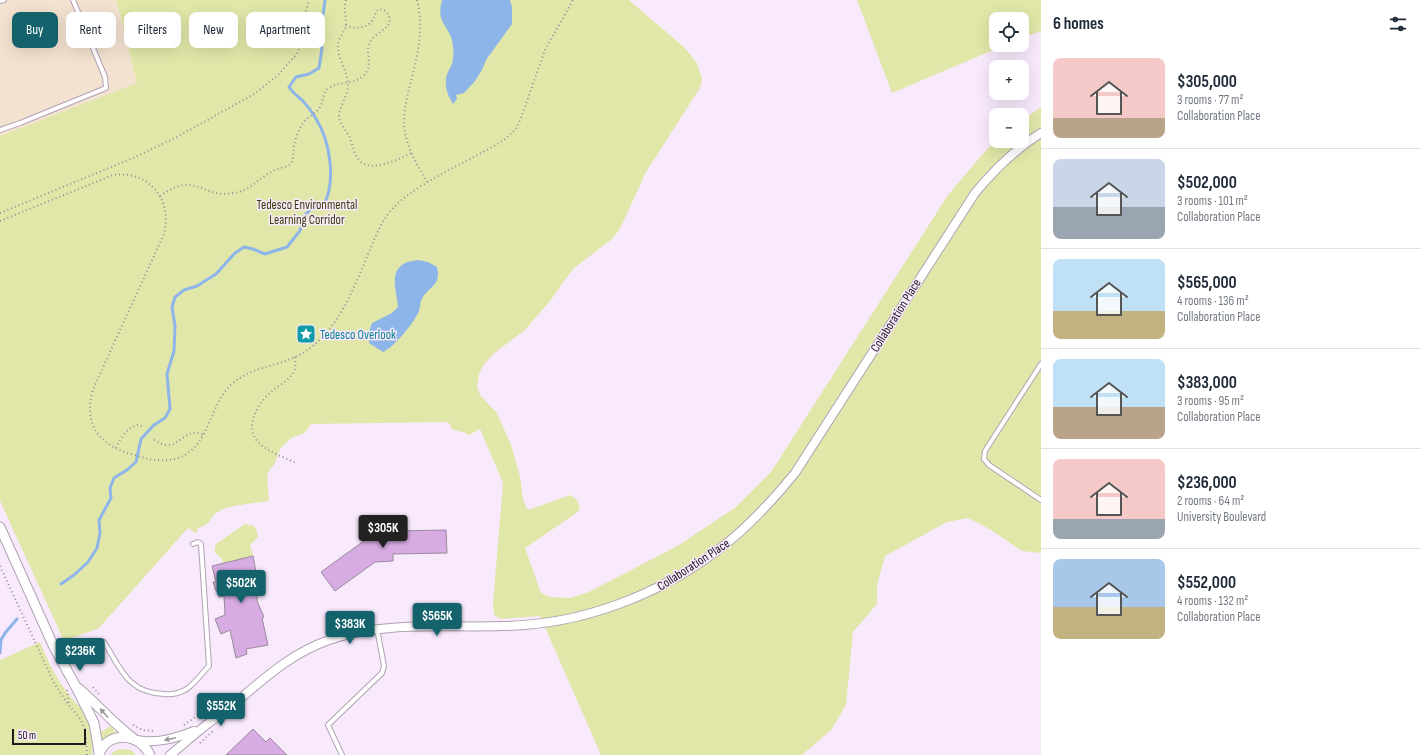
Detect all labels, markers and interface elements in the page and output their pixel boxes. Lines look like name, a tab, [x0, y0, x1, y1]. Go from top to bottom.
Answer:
chip: Buy	[12, 12, 58, 48]
chip: Rent	[66, 12, 116, 48]
chip: Filters	[124, 12, 181, 48]
chip: New	[189, 12, 238, 48]
chip: Apartment	[246, 12, 325, 48]
map controls	[989, 12, 1029, 148]
button: locate	[989, 12, 1029, 52]
icon: filters	[1387, 13, 1409, 35]
text: 6 homes	[1053, 14, 1104, 34]
button: +	[989, 60, 1029, 100]
text: $305,000	[1177, 72, 1237, 92]
icon: home	[1085, 74, 1133, 122]
text: 3 rooms · 77 m²	[1177, 92, 1243, 108]
button: −	[989, 108, 1029, 148]
text: Collaboration Place	[1177, 108, 1260, 124]
text: $502,000	[1177, 173, 1237, 193]
icon: home	[1085, 175, 1133, 223]
text: 3 rooms · 101 m²	[1177, 193, 1248, 209]
park label: Tedesco Environmental Learning Corridor	[257, 197, 357, 228]
text: Collaboration Place	[1177, 209, 1260, 225]
text: $565,000	[1177, 273, 1237, 293]
icon: home	[1085, 275, 1133, 323]
street label: Collaboration Place	[867, 276, 925, 355]
text: 4 rooms · 136 m²	[1177, 293, 1249, 309]
text: Collaboration Place	[1177, 309, 1260, 325]
place icon: Tedesco Overlook	[295, 323, 317, 345]
place label: Tedesco Overlook	[320, 327, 396, 343]
text: $383,000	[1177, 373, 1237, 393]
icon: home	[1085, 375, 1133, 423]
text: 3 rooms · 95 m²	[1177, 393, 1244, 409]
text: Collaboration Place	[1177, 409, 1260, 425]
text: $236,000	[1177, 473, 1237, 493]
icon: home	[1085, 475, 1133, 523]
text: 2 rooms · 64 m²	[1177, 493, 1244, 509]
text: University Boulevard	[1177, 509, 1266, 525]
pin: $305K	[355, 515, 411, 549]
text: $305K	[368, 520, 398, 536]
street label: Collaboration Place	[654, 535, 733, 594]
pin: $502K	[213, 570, 269, 604]
text: $552,000	[1177, 573, 1236, 593]
text: $502K	[226, 575, 256, 591]
icon: home	[1085, 575, 1133, 623]
text: 4 rooms · 132 m²	[1177, 593, 1248, 609]
pin: $565K	[409, 603, 465, 637]
text: $565K	[422, 608, 452, 624]
text: Collaboration Place	[1177, 609, 1260, 625]
pin: $383K	[322, 611, 378, 645]
text: $383K	[335, 616, 365, 632]
pin: $236K	[52, 638, 108, 672]
text: $236K	[65, 643, 95, 659]
pin: $552K	[193, 693, 249, 727]
text: $552K	[206, 698, 236, 714]
one-way arrow	[100, 707, 109, 718]
scale bar	[12, 727, 86, 746]
text: 50 m	[18, 729, 36, 742]
one-way arrow	[163, 736, 176, 742]

